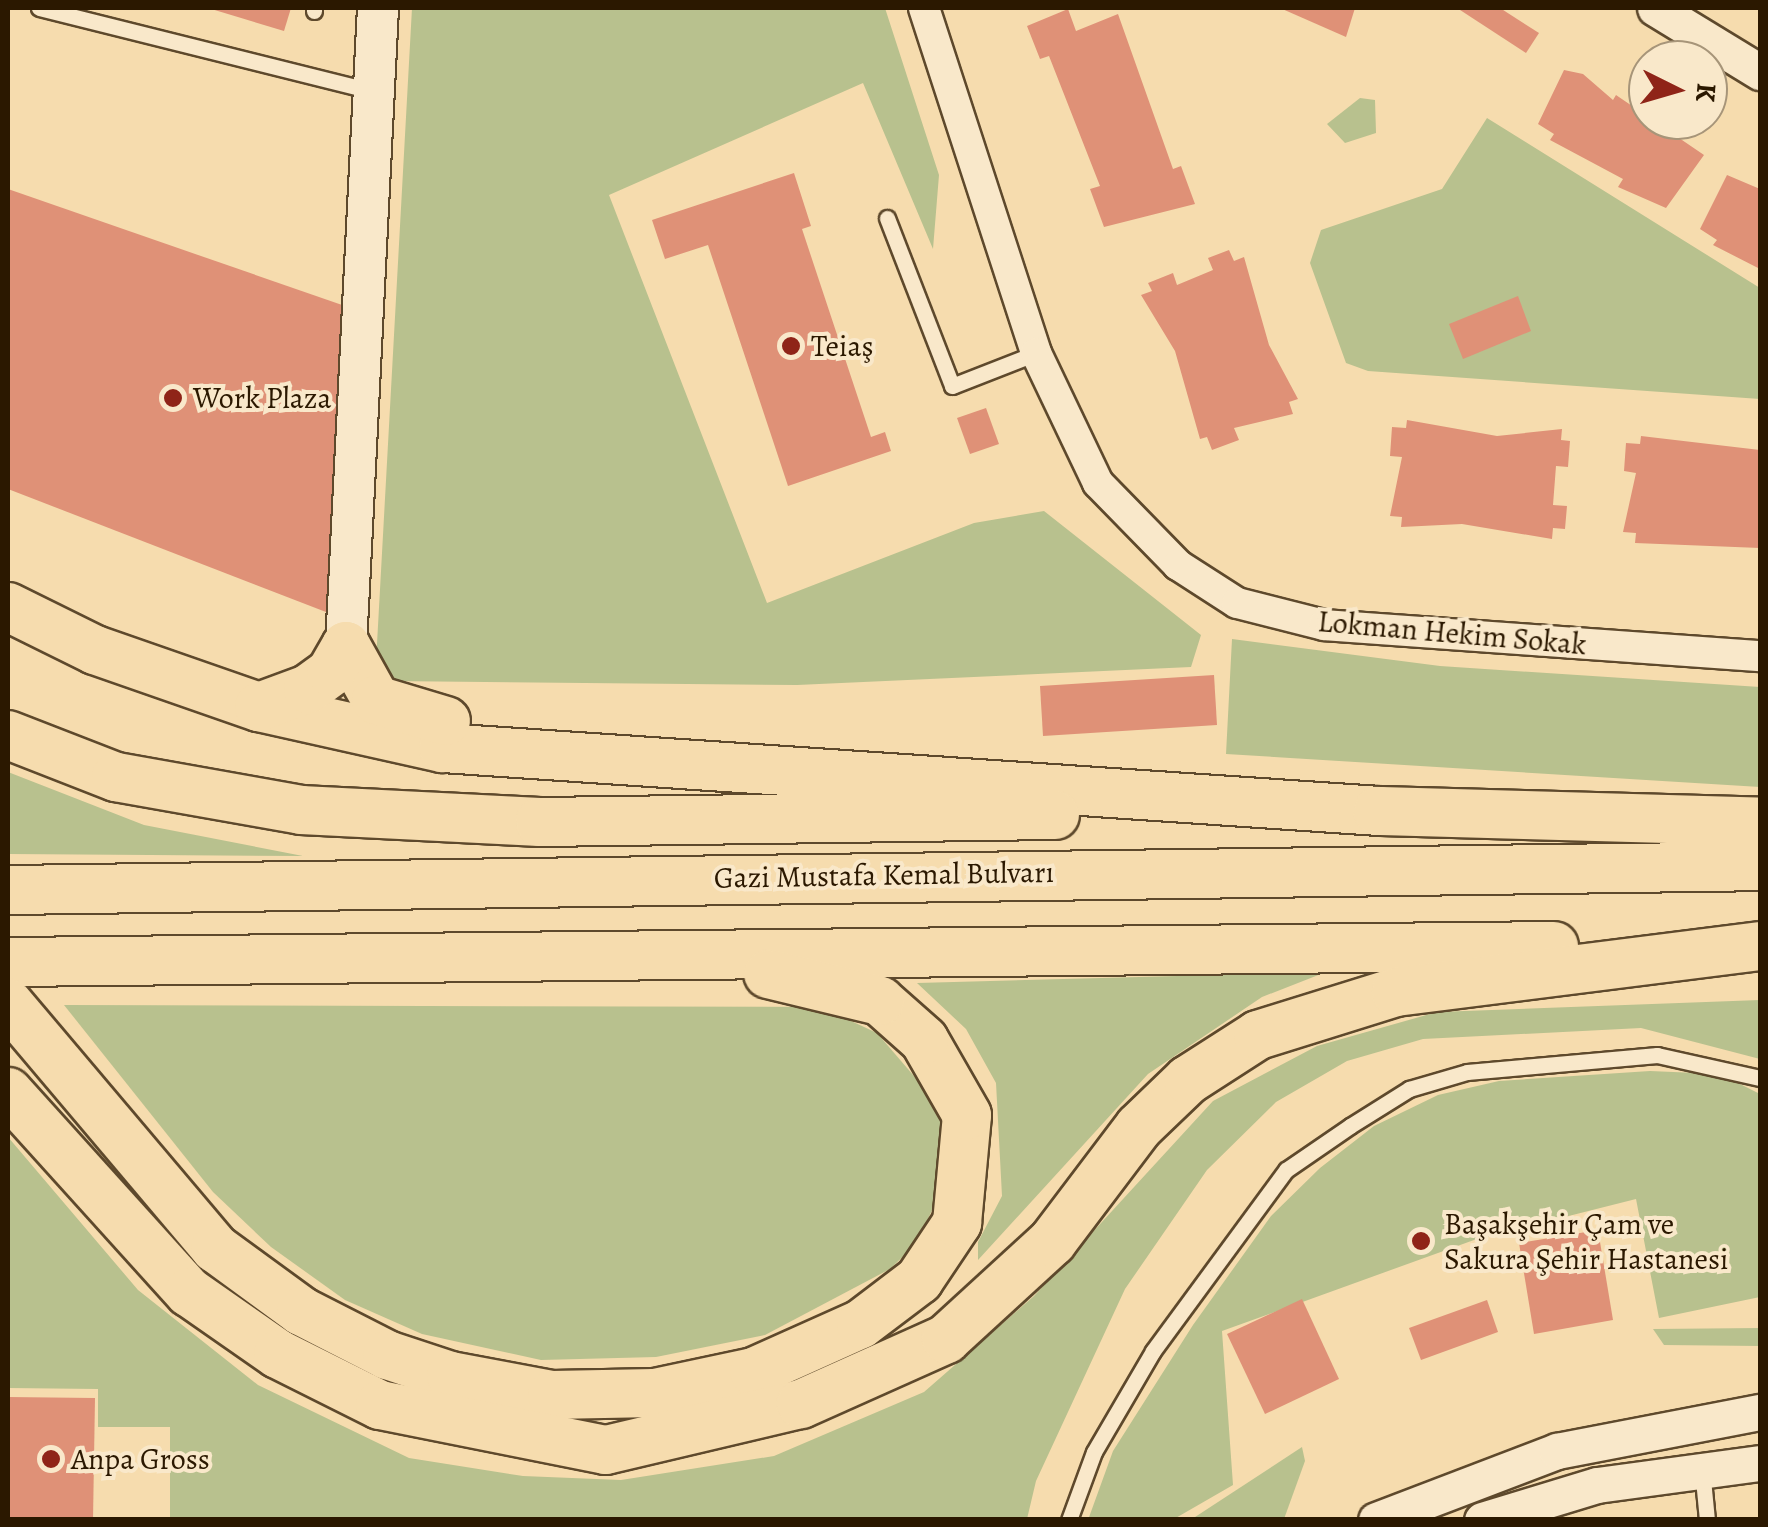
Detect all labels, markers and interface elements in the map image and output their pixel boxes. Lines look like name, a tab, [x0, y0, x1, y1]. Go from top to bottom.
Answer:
north arrow	[1628, 40, 1728, 140]
text: K	[1686, 82, 1726, 103]
place label: Teiaş	[811, 328, 874, 364]
marker: Teiaş	[780, 335, 802, 357]
place label: Work Plaza	[193, 380, 332, 416]
marker: Work Plaza	[162, 387, 184, 409]
street label: Lokman Hekim Sokak	[1316, 603, 1588, 663]
street label: Gazi Mustafa Kemal Bulvarı	[714, 854, 1054, 896]
place label: Başakşehir Çam ve Sakura Şehir Hastanesi	[1444, 1206, 1729, 1276]
marker: Başakşehir Çam ve Sakura Şehir Hastanesi	[1408, 1228, 1434, 1254]
place label: Anpa Gross	[71, 1441, 210, 1477]
marker: Anpa Gross	[40, 1448, 62, 1470]

